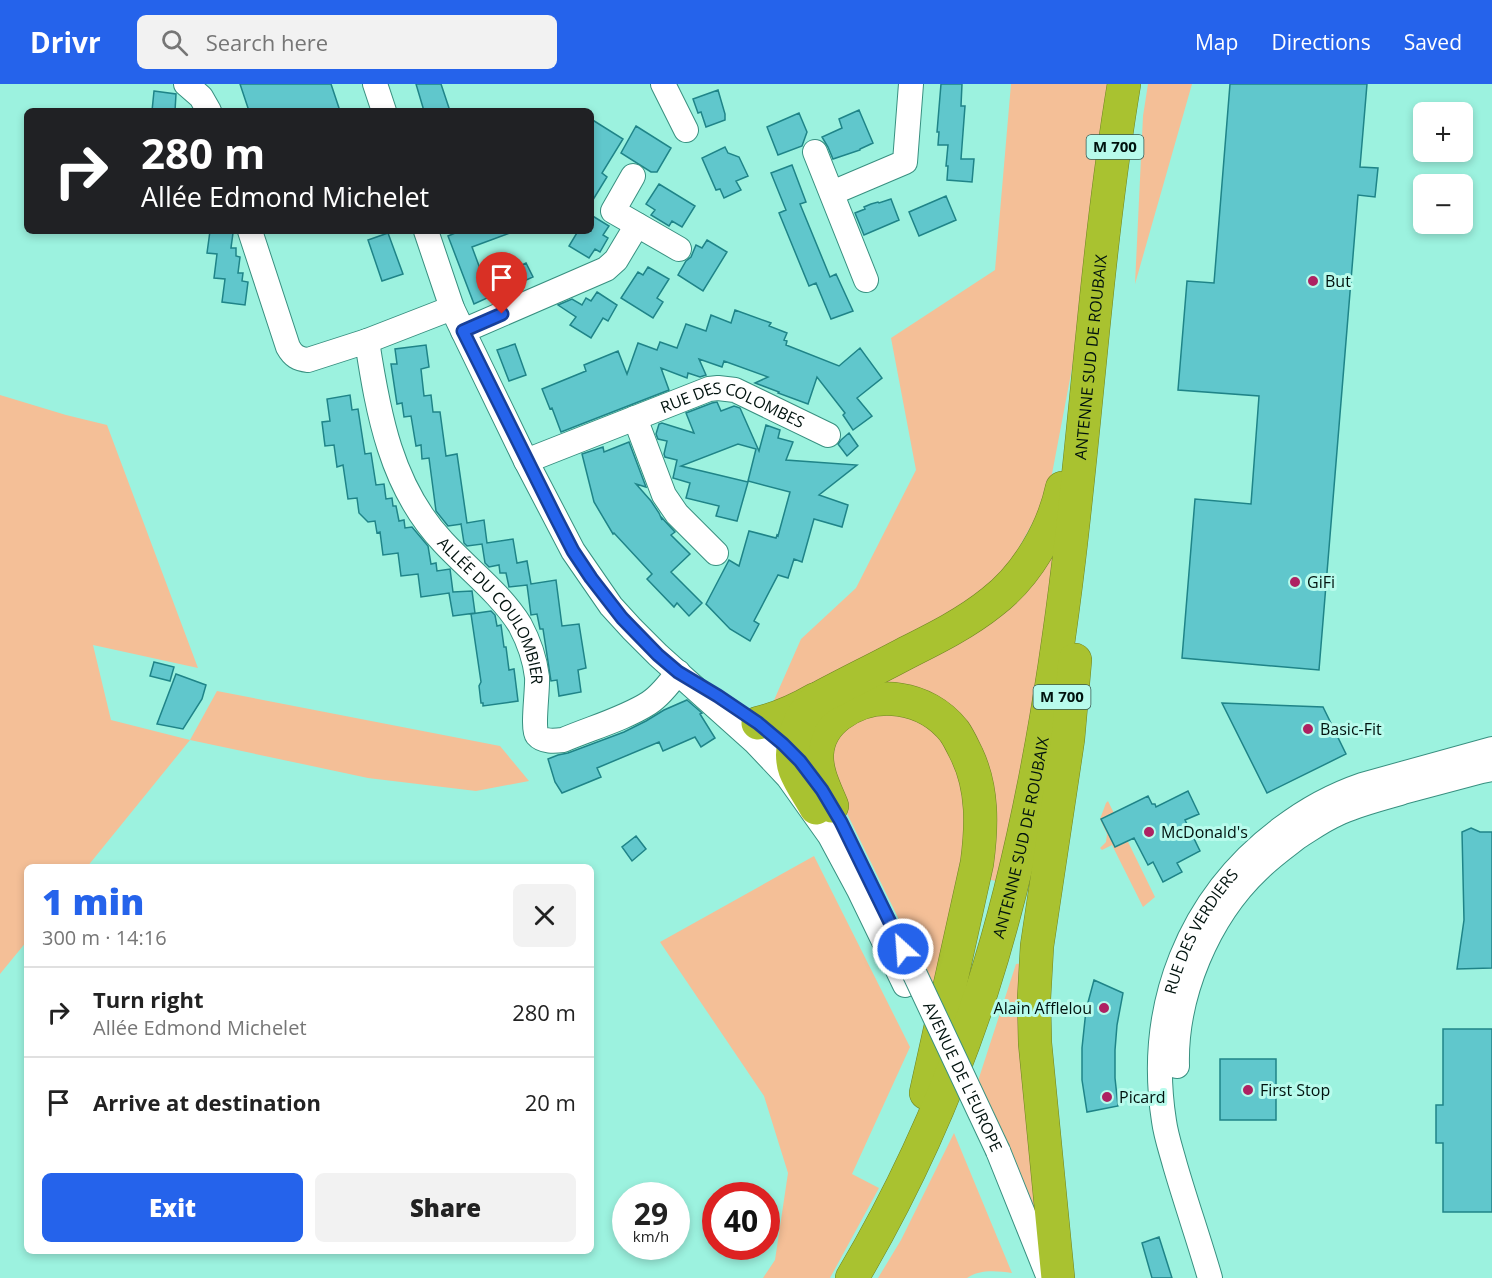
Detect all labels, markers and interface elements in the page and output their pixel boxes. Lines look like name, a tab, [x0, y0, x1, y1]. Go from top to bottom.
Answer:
search box	[137, 15, 557, 69]
text: Drivr	[30, 23, 101, 61]
icon: search	[158, 26, 191, 59]
text: Search here	[206, 27, 328, 57]
text: Map	[1195, 28, 1238, 56]
text: Directions	[1271, 28, 1371, 56]
text: Saved	[1404, 28, 1462, 56]
map controls	[1413, 102, 1473, 234]
button: +	[1413, 102, 1473, 162]
text: 280 m	[141, 124, 265, 181]
icon: right	[42, 132, 120, 210]
road number: M 700	[1086, 135, 1144, 159]
button: −	[1413, 174, 1473, 234]
text: Allée Edmond Michelet	[141, 178, 429, 215]
pin	[476, 252, 527, 314]
street label: ANTENNE SUD DE ROUBAIX	[1069, 253, 1112, 461]
icon: arrive	[485, 261, 518, 294]
place label: But	[1325, 270, 1351, 292]
marker: But	[1306, 274, 1320, 288]
street label: RUE DES COLOMBES	[657, 377, 808, 433]
street label: ALLÉE DU COULOMBIER	[433, 532, 548, 685]
place label: GiFi	[1307, 571, 1335, 593]
marker: GiFi	[1288, 575, 1302, 589]
road number: M 700	[1034, 685, 1090, 709]
place label: Basic-Fit	[1320, 718, 1382, 740]
marker: Basic-Fit	[1301, 722, 1315, 736]
street label: ANTENNE SUD DE ROUBAIX	[987, 734, 1054, 941]
place label: McDonald's	[1161, 821, 1248, 843]
marker: McDonald's	[1142, 825, 1156, 839]
street label: RUE DES VERDIERS	[1159, 864, 1243, 997]
text: 1 min	[42, 877, 144, 926]
button: close	[513, 884, 576, 947]
position arrow	[871, 917, 935, 981]
text: 300 m · 14:16	[42, 924, 167, 951]
text: Turn right	[93, 984, 204, 1014]
icon: right	[42, 996, 75, 1029]
text: 280 m	[512, 997, 576, 1027]
place label: Alain Afflelou	[994, 997, 1092, 1019]
street label: AVENUE DE L'EUROPE	[918, 998, 1008, 1155]
marker: Alain Afflelou	[1097, 1001, 1111, 1015]
text: Allée Edmond Michelet	[93, 1014, 307, 1041]
place label: First Stop	[1260, 1079, 1330, 1101]
marker: First Stop	[1241, 1083, 1255, 1097]
icon: arrive	[42, 1086, 75, 1119]
place label: Picard	[1119, 1086, 1166, 1108]
text: Arrive at destination	[93, 1087, 321, 1117]
text: 20 m	[525, 1087, 576, 1117]
marker: Picard	[1100, 1090, 1114, 1104]
button: Exit	[42, 1173, 303, 1242]
button: Share	[315, 1173, 576, 1242]
speed limit sign: 40	[702, 1182, 780, 1260]
text: 29	[634, 1193, 668, 1234]
text: km/h	[633, 1226, 669, 1246]

